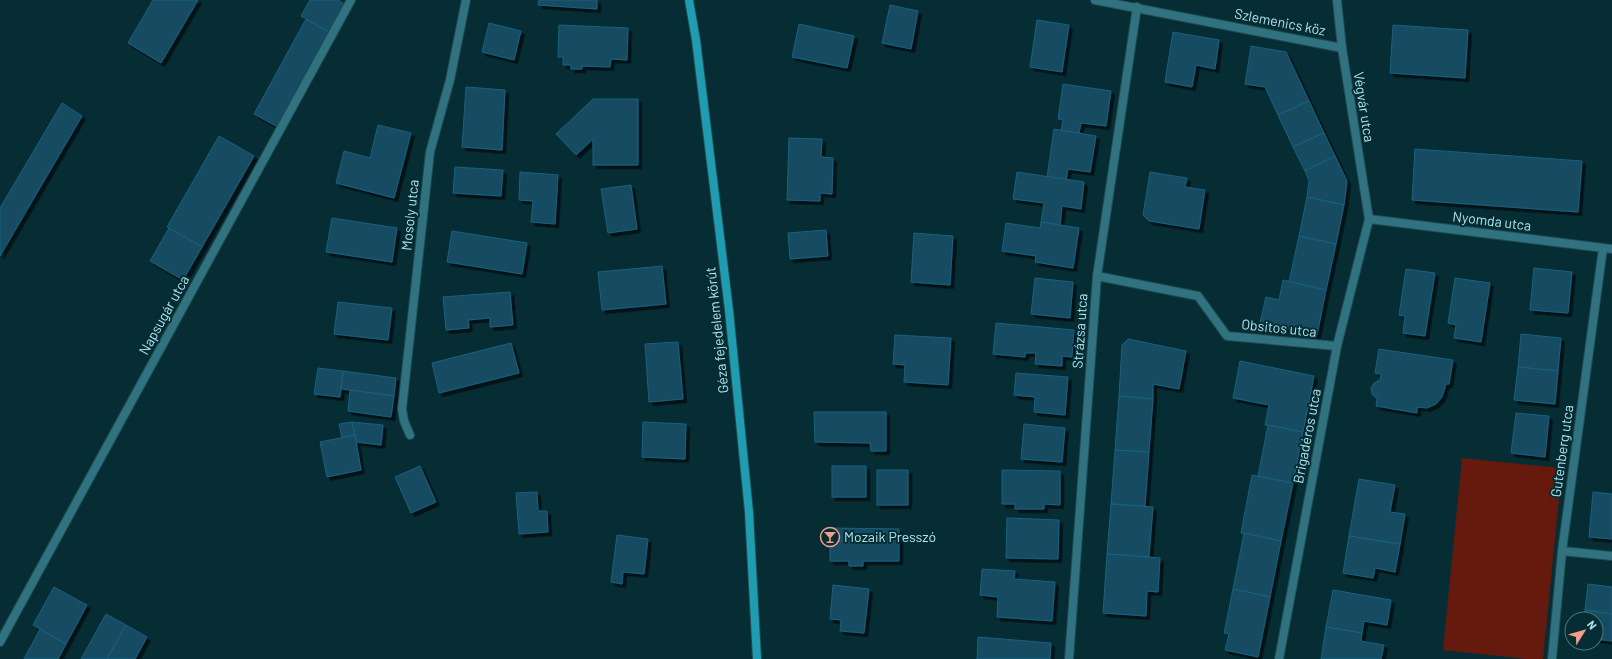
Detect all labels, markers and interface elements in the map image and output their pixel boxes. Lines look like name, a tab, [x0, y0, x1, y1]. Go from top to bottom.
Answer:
street label: Szlemenics köz	[1233, 4, 1327, 39]
street label: Végvár utca	[1351, 71, 1378, 143]
street label: Mosoly utca	[397, 179, 422, 251]
street label: Nyomda utca	[1452, 207, 1532, 234]
street label: Géza fejedelem körút	[701, 266, 732, 394]
street label: Napsugár utca	[135, 272, 192, 357]
street label: Strázsa utca	[1068, 293, 1091, 369]
street label: Obsitos utca	[1241, 315, 1317, 340]
street label: Brigadéros utca	[1289, 387, 1324, 485]
street label: Gutenberg utca	[1547, 404, 1576, 498]
bar icon: Mozaik Presszó	[819, 526, 841, 548]
place label: Mozaik Presszó	[844, 528, 936, 545]
north arrow	[1564, 611, 1604, 651]
text: N	[1585, 618, 1600, 632]

